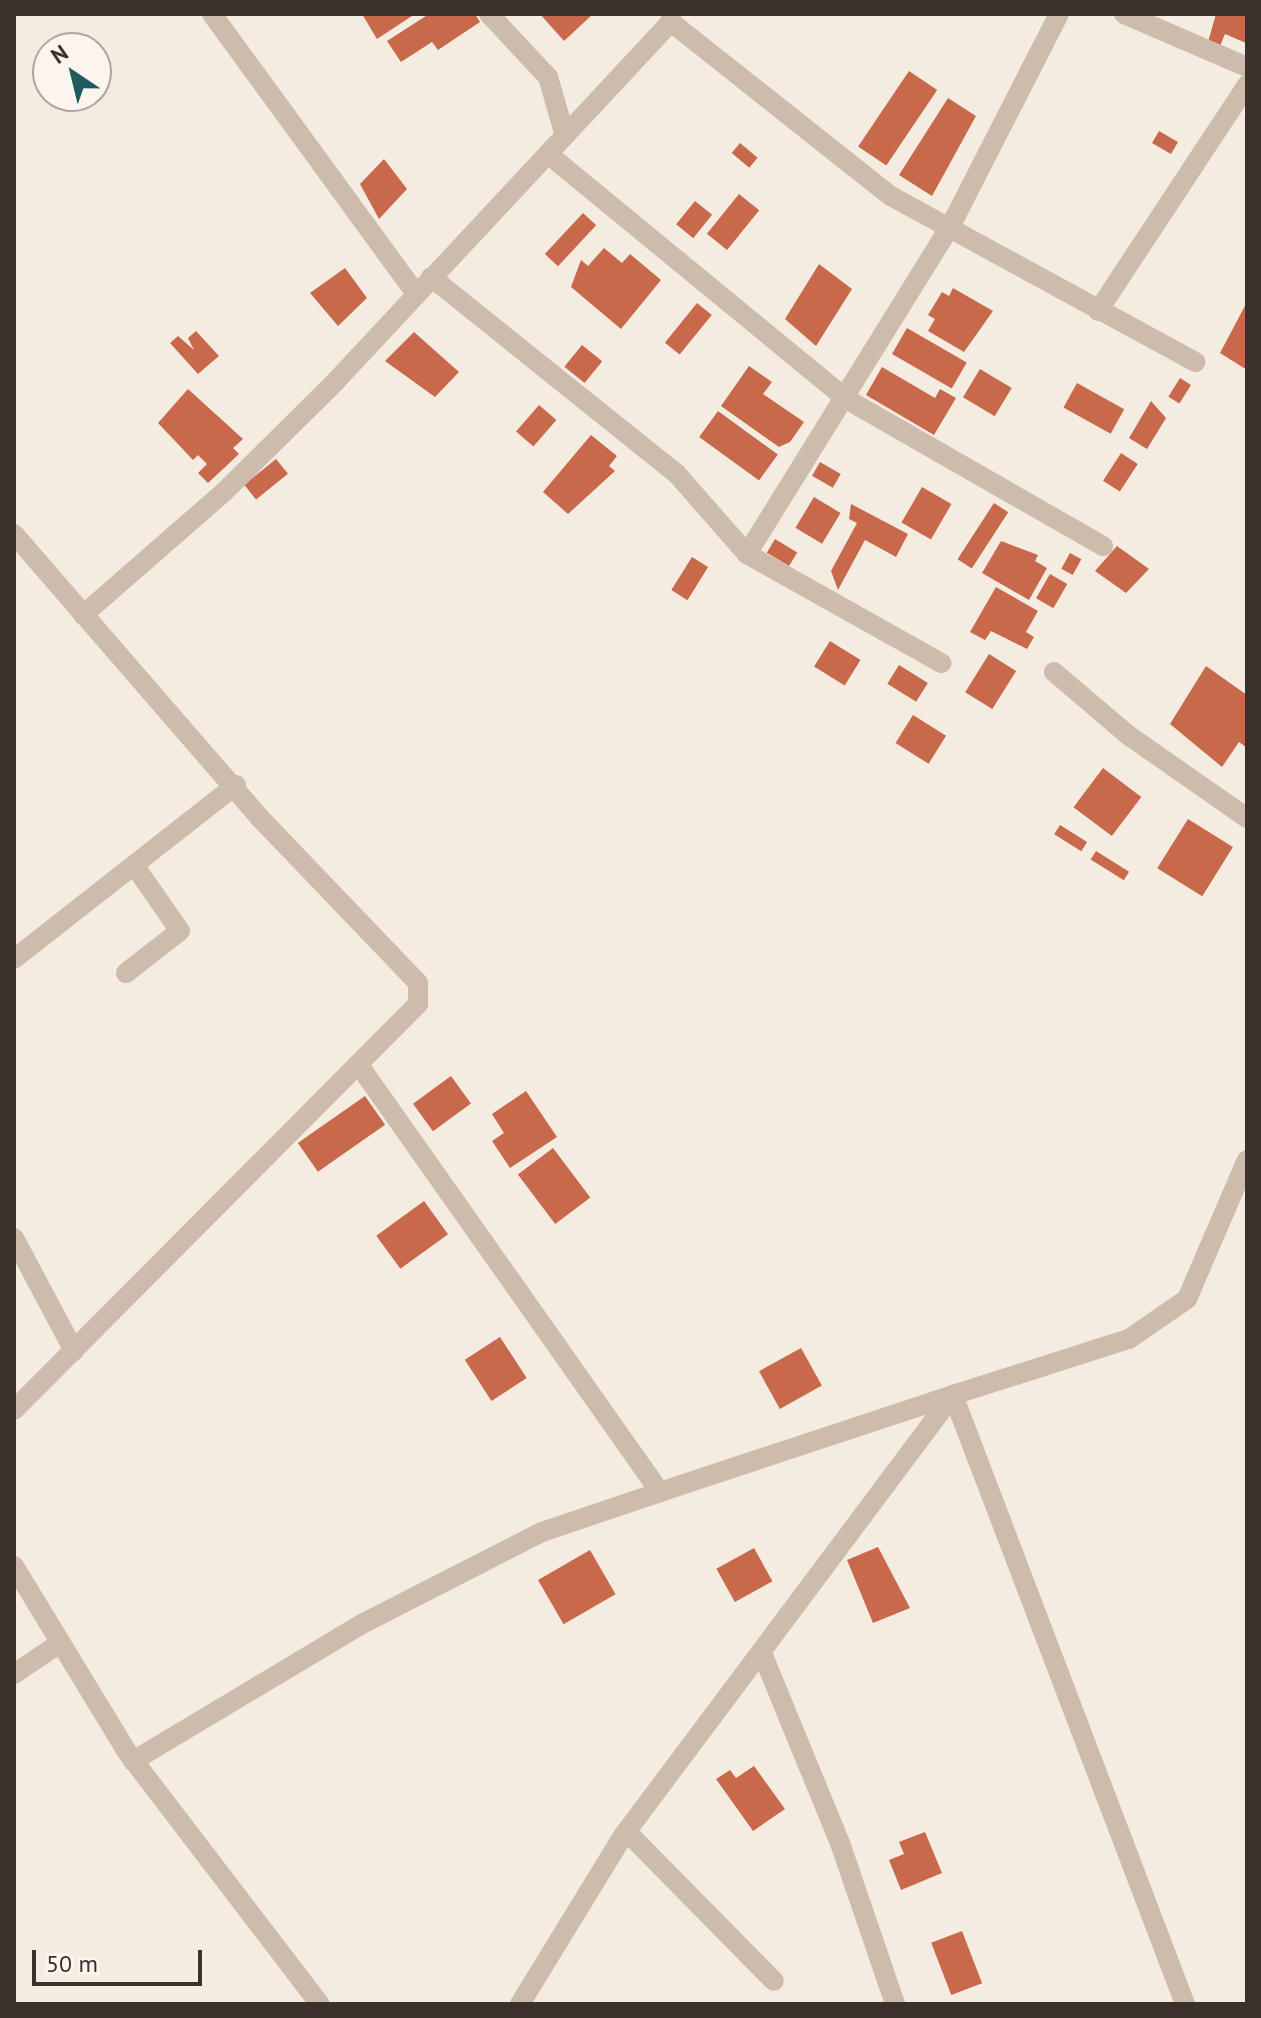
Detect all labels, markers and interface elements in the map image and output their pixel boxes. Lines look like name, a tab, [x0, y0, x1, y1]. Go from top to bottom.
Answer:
north arrow	[32, 32, 112, 112]
text: N	[45, 38, 73, 70]
scale bar	[36, 1934, 206, 1984]
text: 50 m	[46, 1948, 98, 1979]

